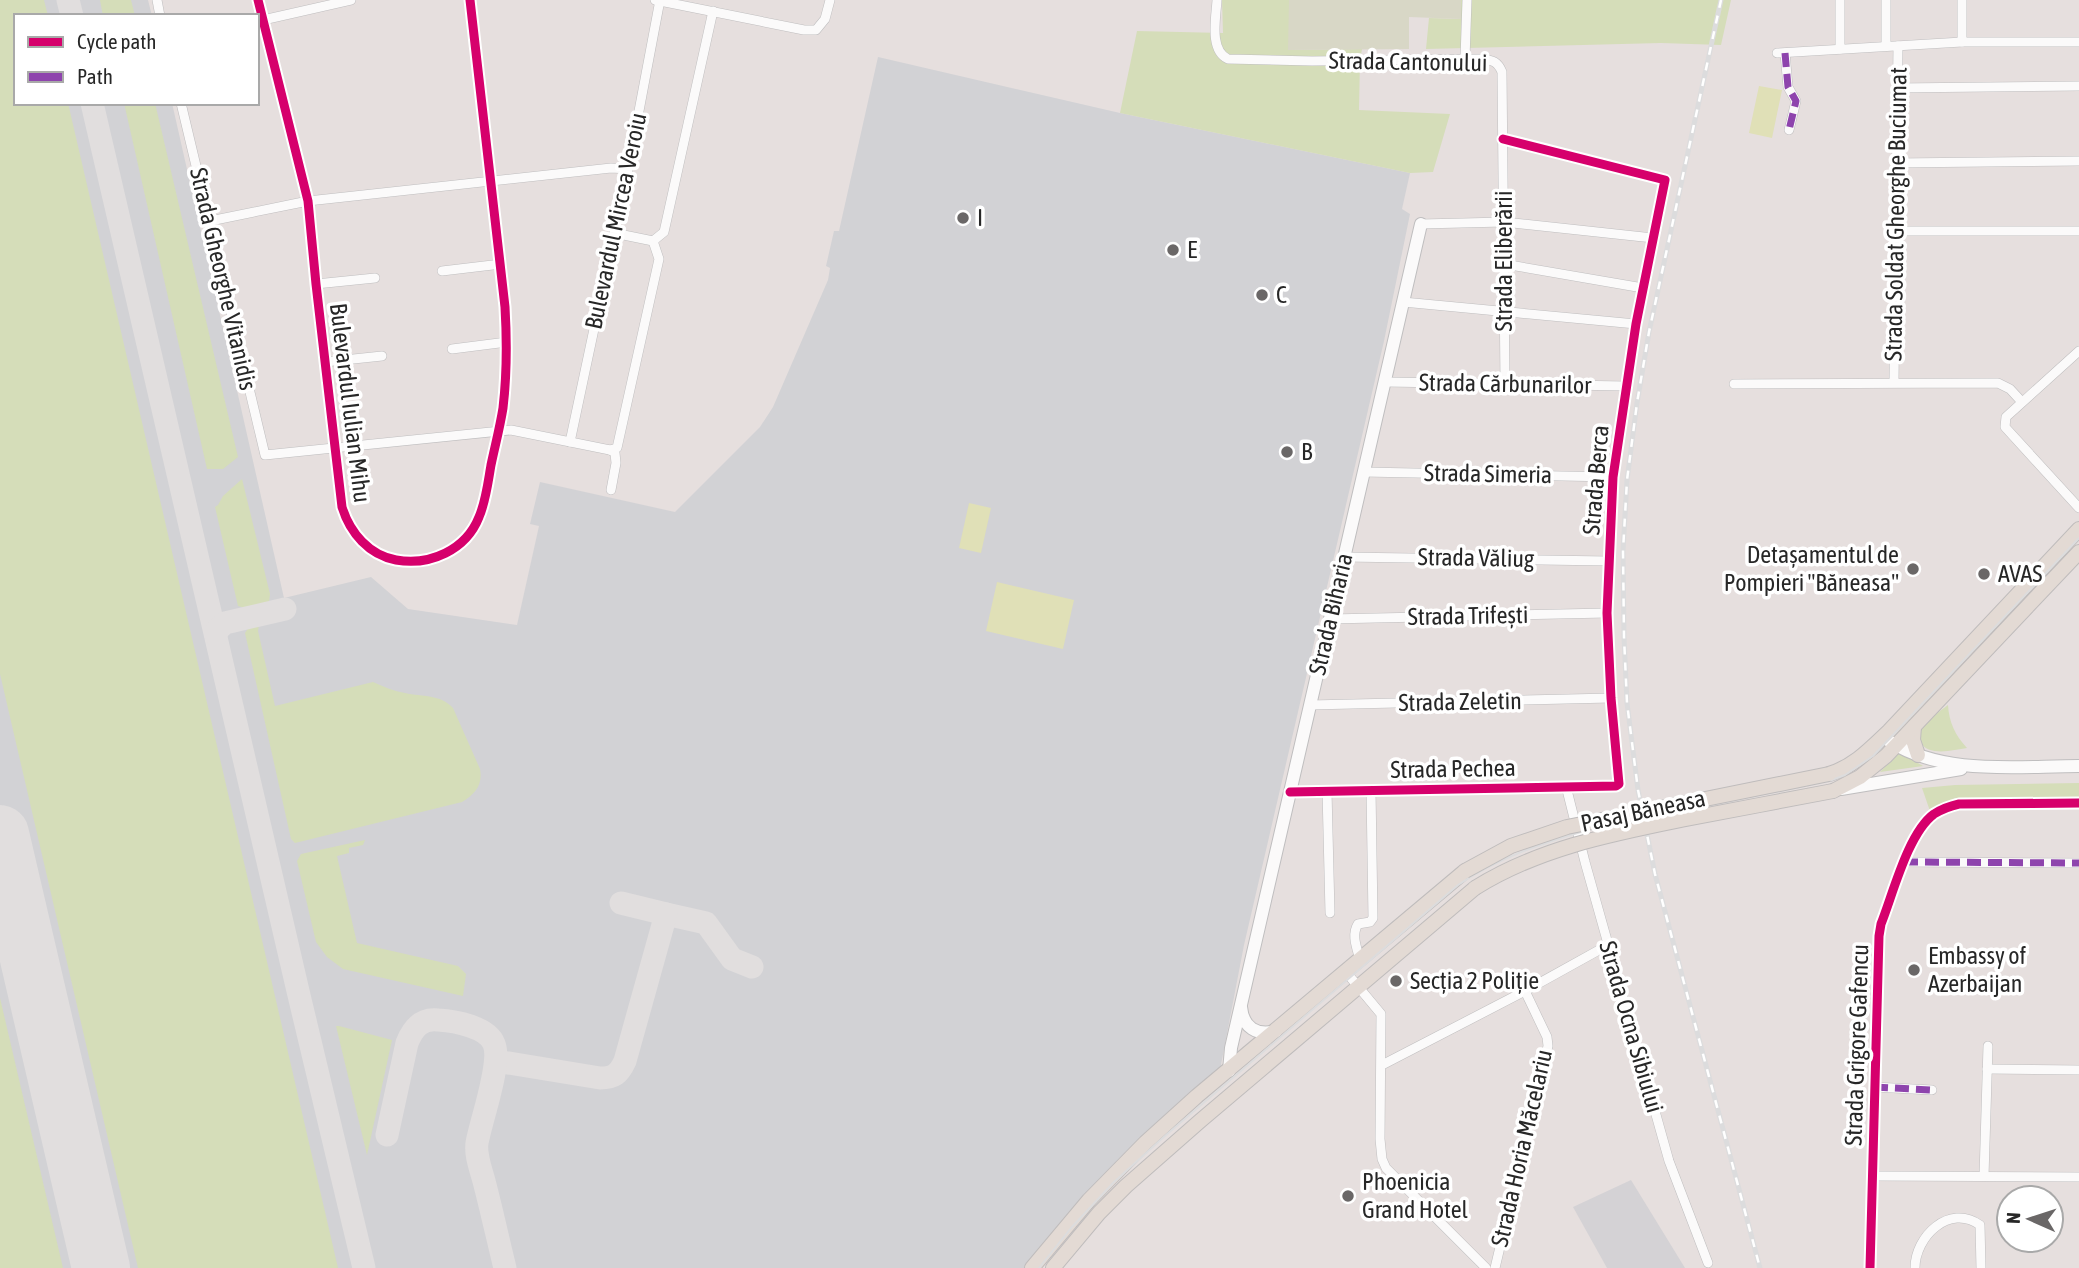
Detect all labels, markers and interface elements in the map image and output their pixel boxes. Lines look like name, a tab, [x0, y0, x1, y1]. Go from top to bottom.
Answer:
legend	[14, 14, 259, 105]
text: Cycle path	[77, 29, 156, 53]
street label: Strada Cantonului	[1328, 47, 1488, 76]
text: Path	[77, 64, 113, 88]
street label: Strada Soldat Gheorghe Buciumat	[1879, 67, 1912, 361]
street label: Bulevardul Mircea Veroiu	[579, 110, 652, 332]
street label: Strada Gheorghe Vitanidis	[185, 165, 262, 393]
street label: Strada Eliberării	[1490, 191, 1517, 331]
place label: I	[977, 204, 983, 231]
marker: I	[955, 210, 971, 226]
place label: E	[1187, 236, 1197, 263]
marker: E	[1165, 242, 1181, 258]
place label: C	[1276, 281, 1287, 308]
marker: C	[1254, 287, 1270, 303]
street label: Bulevardul Iulian Mihu	[325, 302, 376, 504]
street label: Strada Cărbunarilor	[1419, 368, 1592, 399]
street label: Strada Berca	[1577, 424, 1614, 536]
place label: B	[1301, 438, 1313, 465]
marker: B	[1279, 444, 1295, 460]
street label: Strada Simeria	[1424, 459, 1552, 488]
place label: Detașamentul de Pompieri "Băneasa"	[1724, 541, 1899, 596]
street label: Strada Văliug	[1417, 543, 1535, 572]
street label: Strada Biharia	[1303, 550, 1358, 677]
place label: AVAS	[1998, 560, 2042, 587]
marker: Detașamentul de Pompieri "Băneasa"	[1905, 561, 1921, 577]
marker: AVAS	[1976, 566, 1992, 582]
street label: Strada Trifești	[1407, 601, 1529, 630]
street label: Strada Zeletin	[1398, 687, 1522, 716]
street label: Strada Pechea	[1390, 754, 1516, 783]
street label: Pasaj Băneasa	[1578, 784, 1708, 837]
street label: Strada Ocna Sibiului	[1594, 938, 1669, 1116]
place label: Embassy of Azerbaijan	[1928, 942, 2026, 997]
street label: Strada Grigore Gafencu	[1839, 944, 1874, 1146]
marker: Embassy of Azerbaijan	[1906, 962, 1922, 978]
place label: Secția 2 Poliție	[1410, 967, 1539, 994]
marker: Secția 2 Poliție	[1388, 973, 1404, 989]
street label: Strada Horia Măcelariu	[1486, 1047, 1557, 1249]
place label: Phoenicia Grand Hotel	[1362, 1168, 1469, 1223]
north arrow	[1995, 1184, 2065, 1254]
marker: Phoenicia Grand Hotel	[1340, 1188, 1356, 1204]
text: N	[2002, 1212, 2024, 1224]

